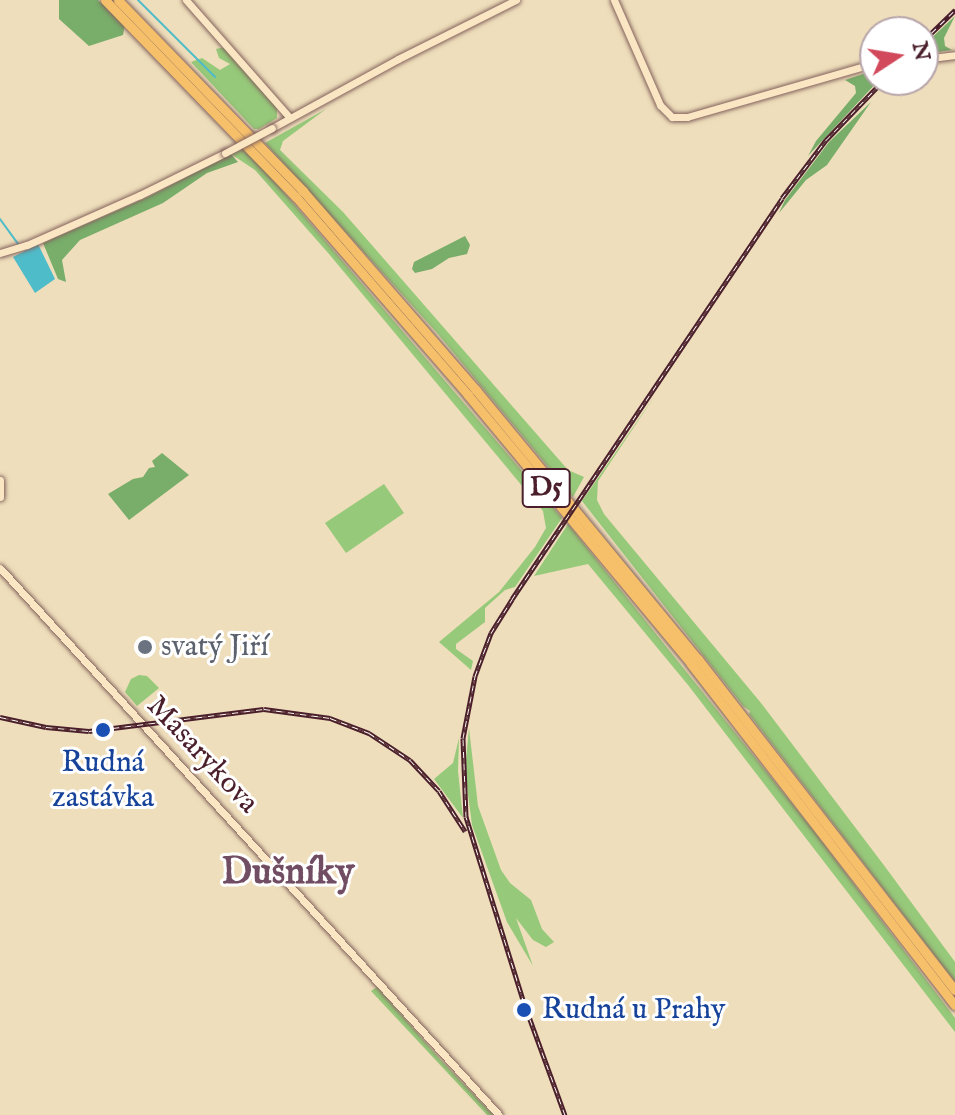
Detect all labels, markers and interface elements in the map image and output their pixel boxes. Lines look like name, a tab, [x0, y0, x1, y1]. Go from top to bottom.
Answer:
north arrow	[859, 16, 939, 96]
text: N	[905, 39, 936, 64]
road number: D5	[520, 464, 572, 512]
place label: svatý Jiří	[161, 629, 268, 665]
marker: svatý Jiří	[136, 638, 154, 656]
street label: Masarykova	[138, 689, 266, 821]
marker: Rudná zastávka	[92, 719, 114, 741]
place label: Rudná zastávka	[52, 745, 154, 816]
district label: Dušníky	[221, 851, 355, 897]
place label: Rudná u Prahy	[542, 992, 726, 1028]
marker: Rudná u Prahy	[513, 999, 535, 1021]

